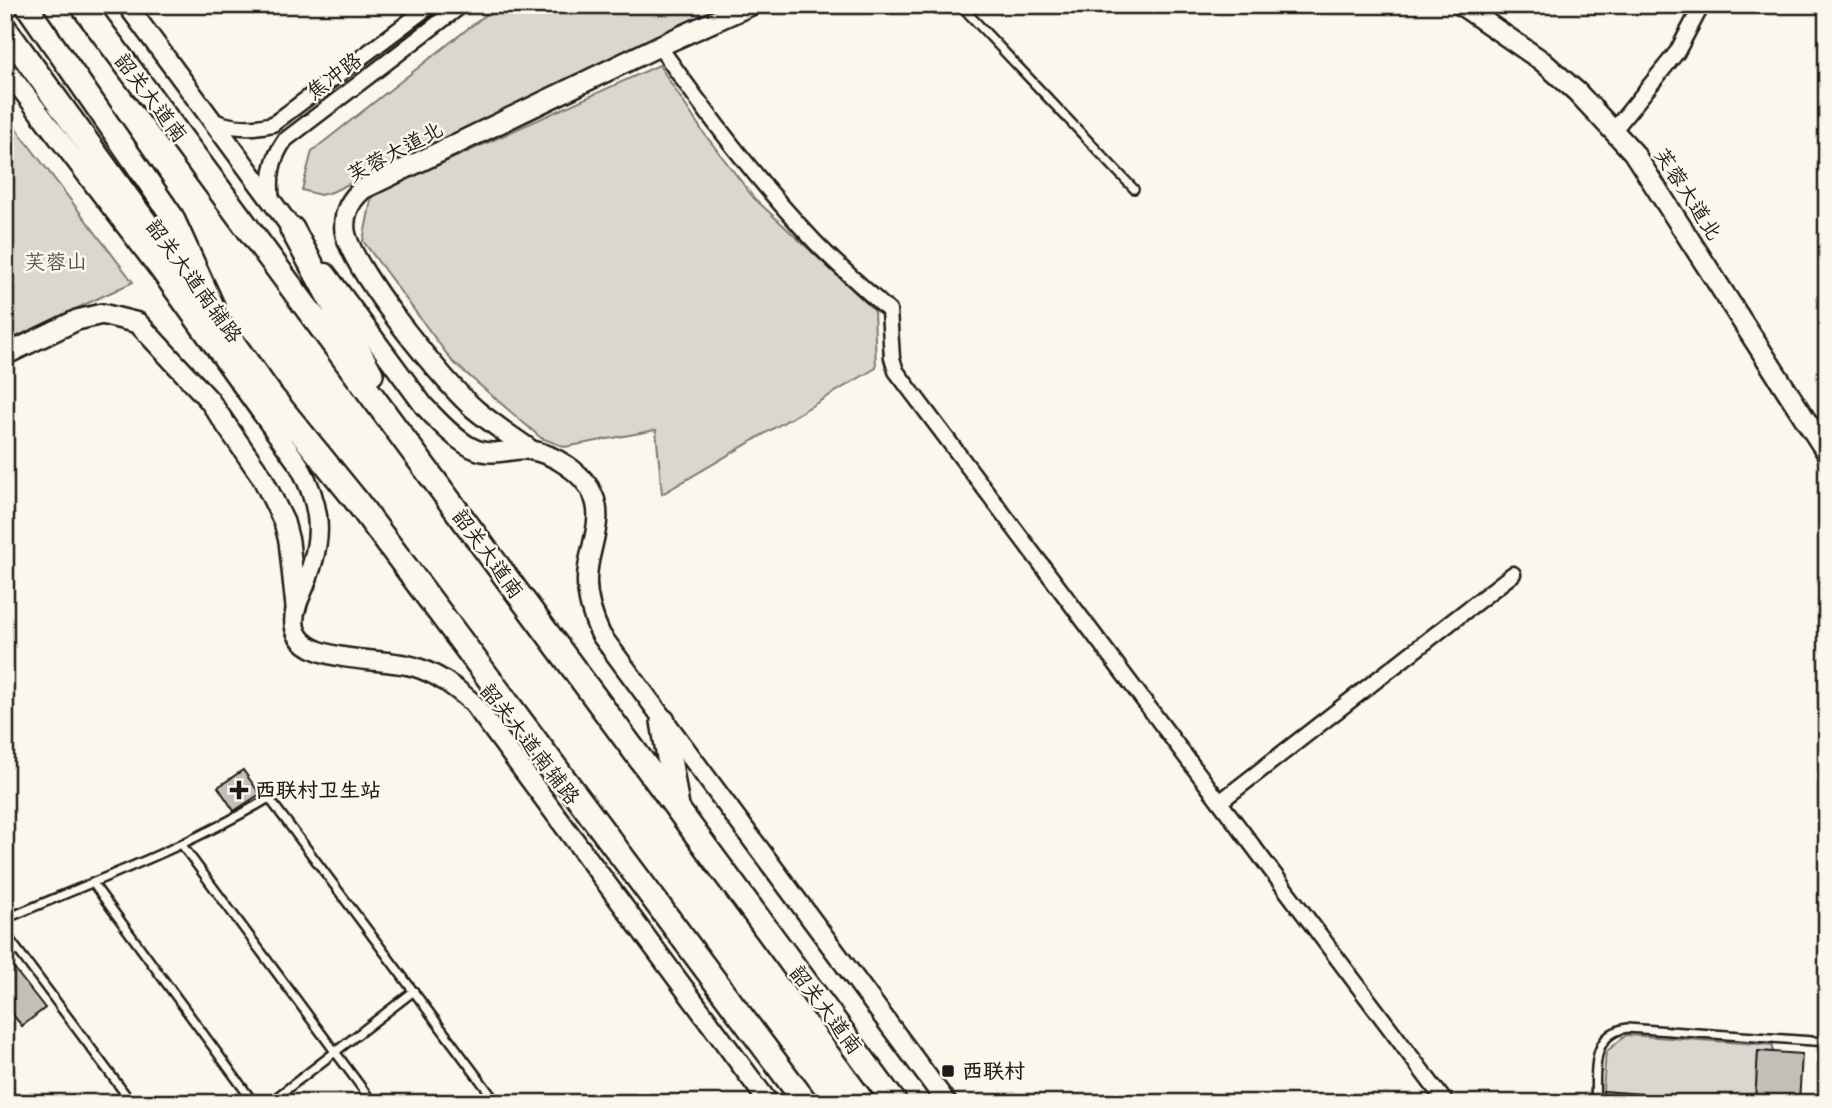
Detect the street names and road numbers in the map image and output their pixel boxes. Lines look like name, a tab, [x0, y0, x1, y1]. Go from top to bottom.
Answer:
street label: 焦冲路	[302, 47, 366, 105]
street label: 韶关大道南	[110, 49, 192, 147]
street label: 芙蓉大道北	[343, 117, 447, 187]
street label: 芙蓉大道北	[1649, 143, 1727, 245]
street label: 韶关大道南辅路	[141, 214, 247, 348]
street label: 韶关大道南	[447, 504, 529, 604]
street label: 韶关大道南辅路	[475, 679, 585, 809]
street label: 韶关大道南	[785, 961, 867, 1059]

